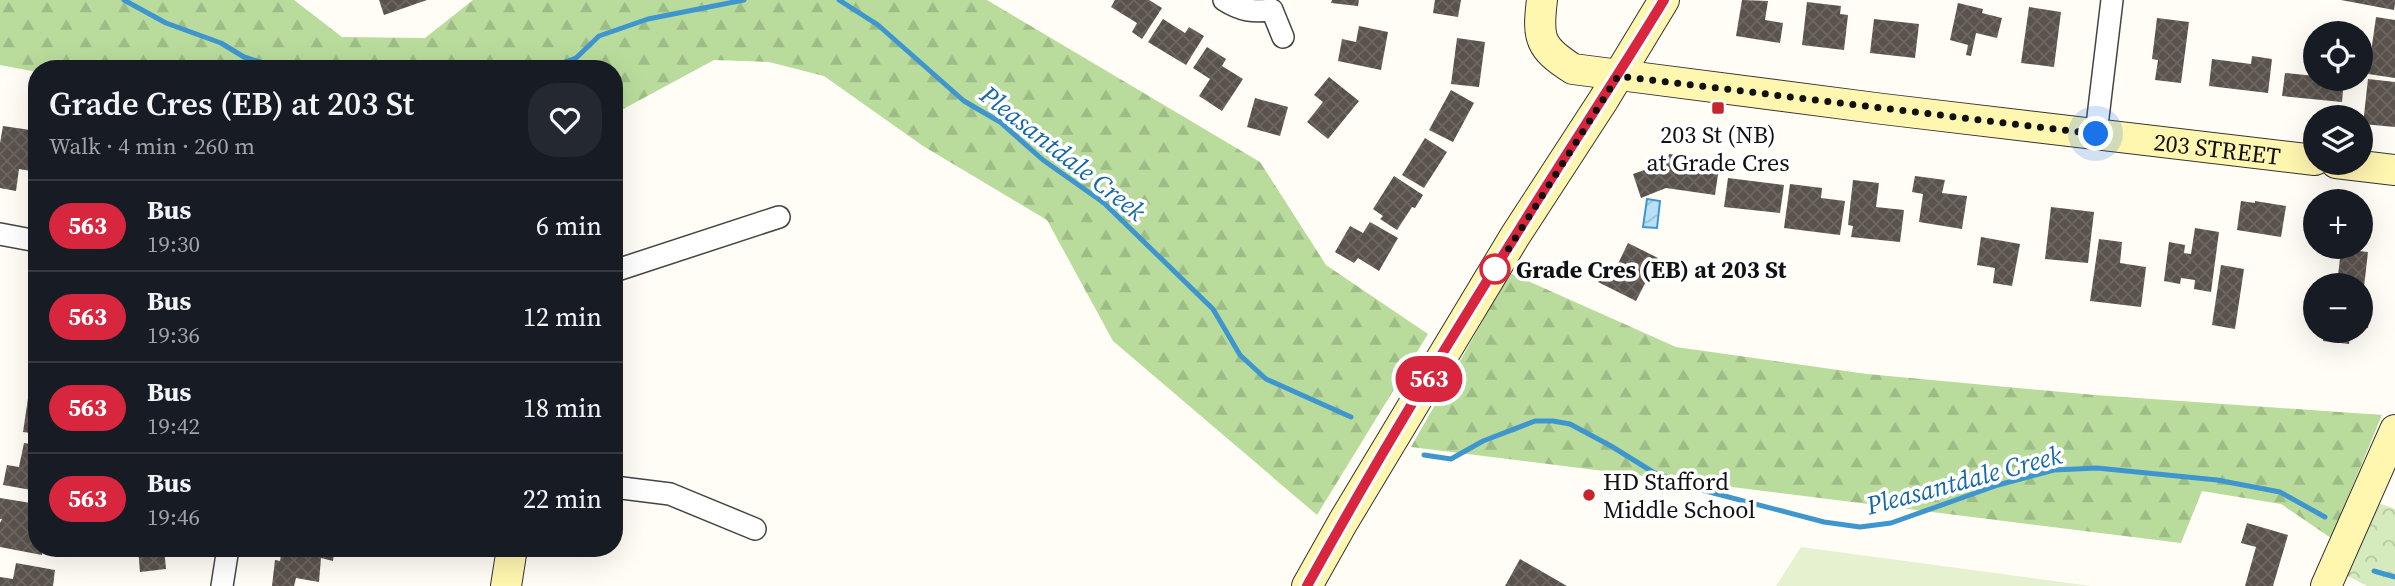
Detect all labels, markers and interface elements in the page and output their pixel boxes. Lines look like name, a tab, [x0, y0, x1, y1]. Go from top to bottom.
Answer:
map controls	[2303, 21, 2373, 343]
button: locate	[2303, 21, 2373, 91]
water label: Pleasantdale Creek	[972, 76, 1154, 230]
text: Grade Cres (EB) at 203 St	[49, 81, 414, 126]
button: heart	[528, 83, 602, 157]
marker: 203 St (NB) at Grade Cres	[1710, 100, 1726, 116]
button: layers	[2303, 105, 2373, 175]
your location	[2078, 116, 2113, 151]
place label: 203 St (NB) at Grade Cres	[1646, 118, 1790, 179]
street label: 203 STREET	[2152, 125, 2283, 172]
text: Walk · 4 min · 260 m	[49, 130, 255, 162]
button: +	[2303, 189, 2373, 259]
text: Bus	[147, 192, 191, 228]
text: 6 min	[536, 208, 602, 244]
text: 563	[68, 209, 107, 242]
text: 19:30	[147, 228, 200, 260]
place label: Grade Cres (EB) at 203 St	[1516, 253, 1787, 286]
marker: Grade Cres (EB) at 203 St	[1480, 254, 1510, 284]
button: −	[2303, 273, 2373, 343]
text: Bus	[147, 283, 191, 319]
text: 12 min	[523, 299, 602, 335]
text: 563	[68, 300, 107, 333]
text: 19:36	[147, 319, 200, 351]
line badge: 563	[1389, 356, 1469, 402]
text: 563	[1409, 362, 1449, 395]
text: Bus	[147, 374, 191, 410]
text: 18 min	[523, 390, 602, 426]
text: 563	[68, 391, 107, 424]
text: 19:42	[147, 410, 200, 442]
water label: Pleasantdale Creek	[1861, 436, 2067, 524]
text: Bus	[147, 465, 191, 501]
place label: HD Stafford Middle School	[1603, 465, 1755, 526]
text: 22 min	[523, 481, 602, 517]
text: 563	[68, 482, 107, 515]
marker: HD Stafford Middle School	[1581, 487, 1597, 503]
text: 19:46	[147, 501, 200, 533]

